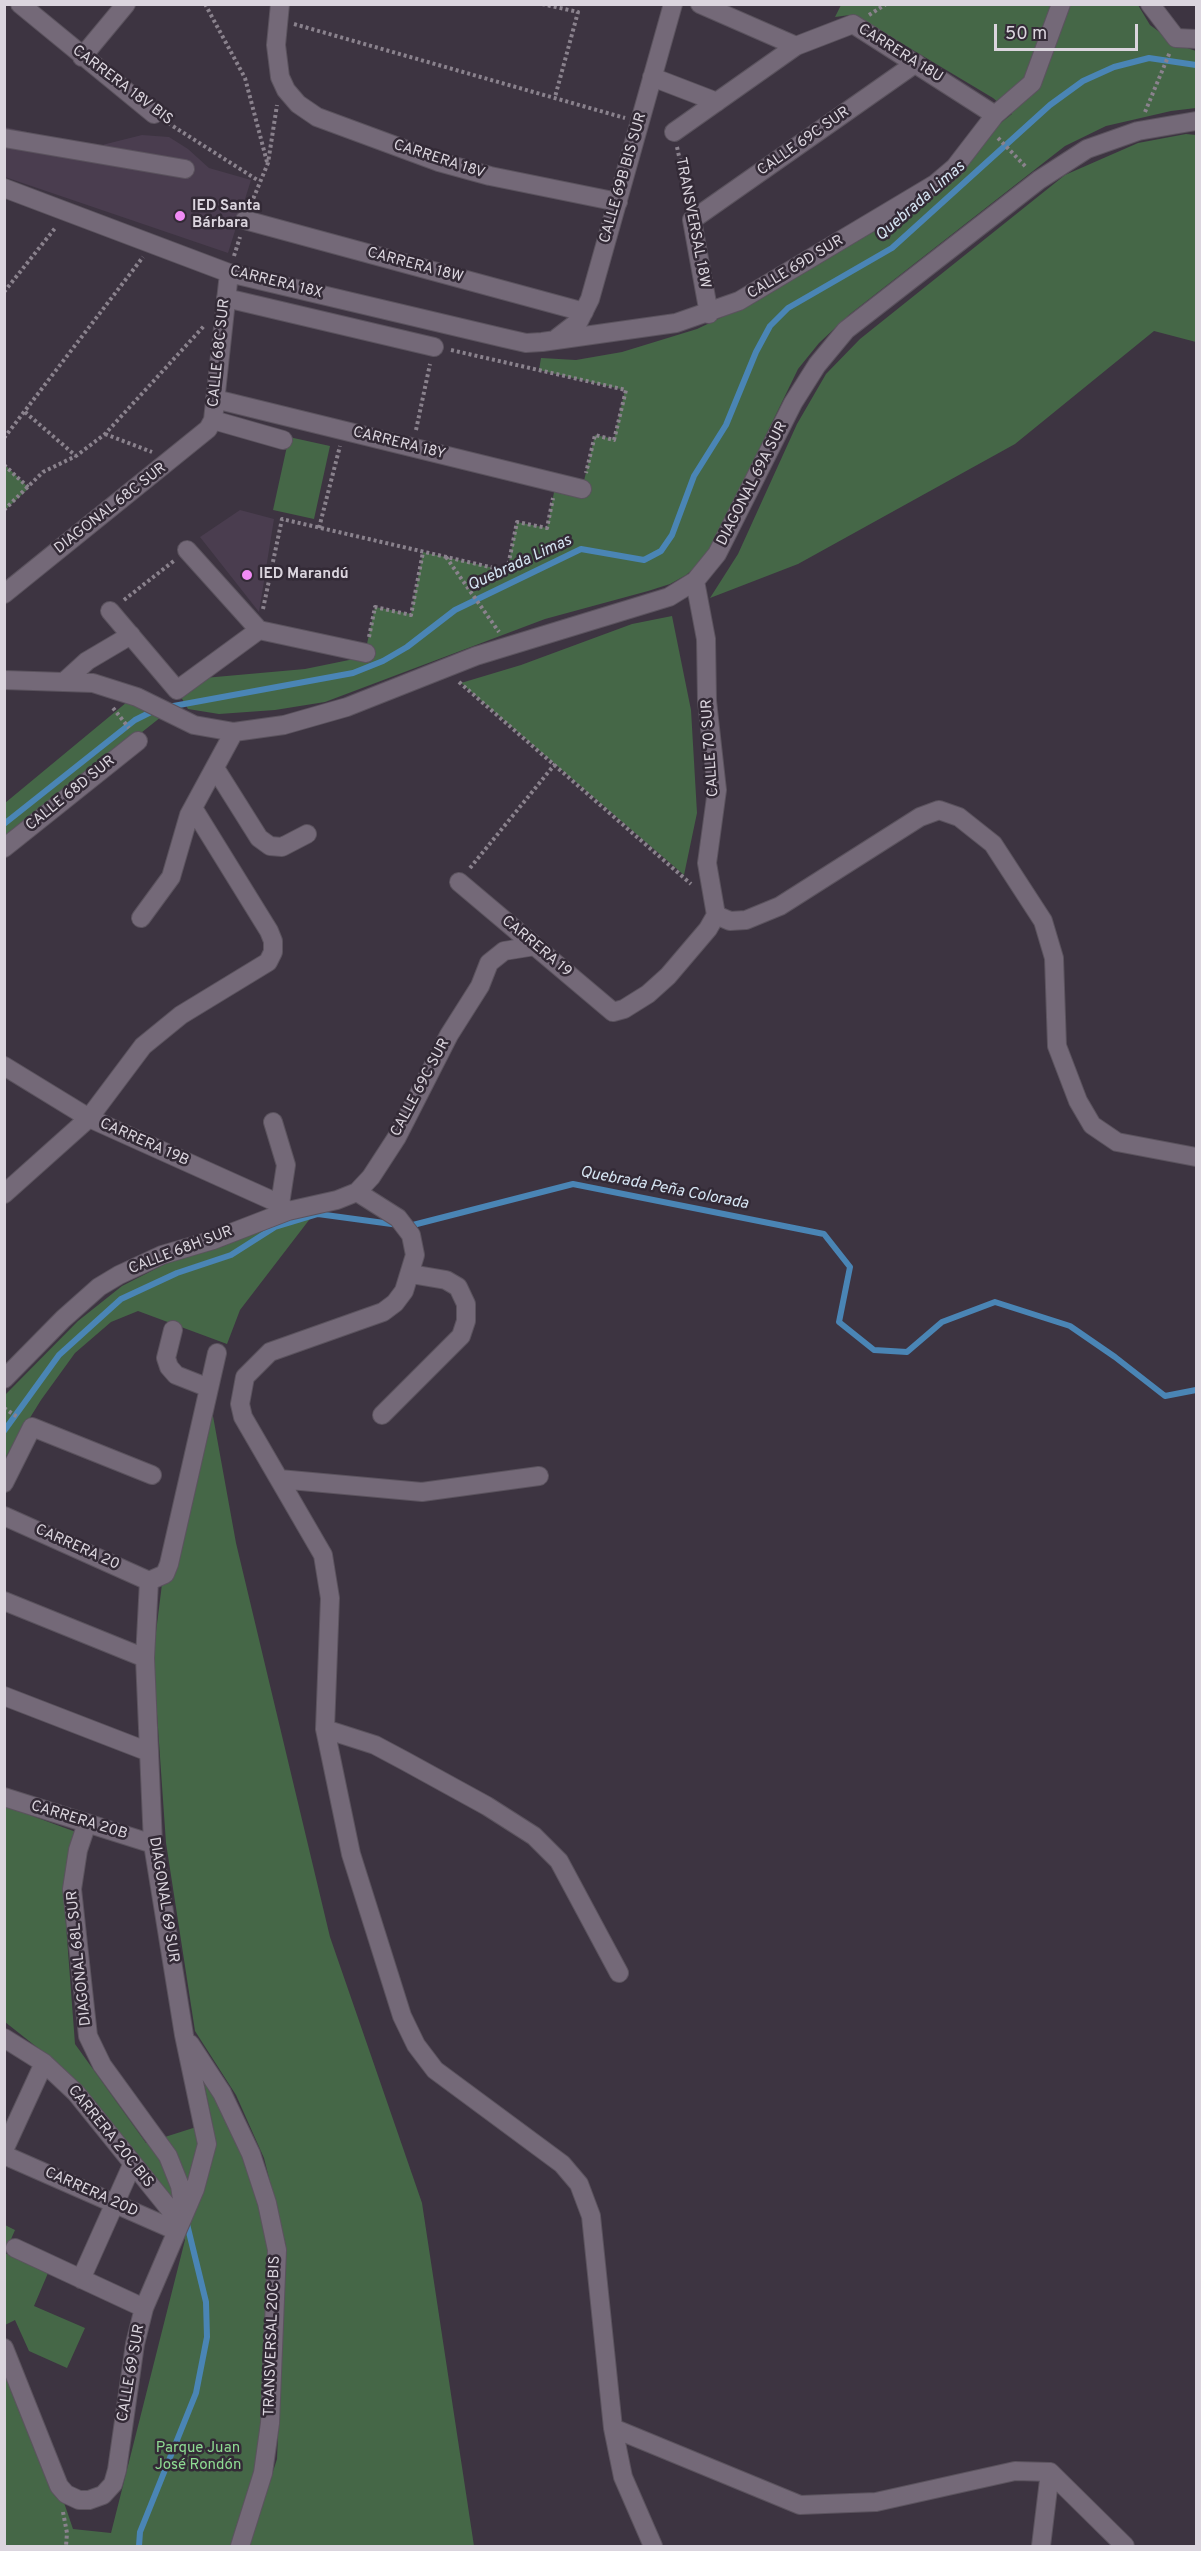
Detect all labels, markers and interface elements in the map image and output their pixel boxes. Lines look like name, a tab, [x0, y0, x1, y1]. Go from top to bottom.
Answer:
scale bar	[997, 12, 1141, 50]
street label: CARRERA 18U	[854, 21, 946, 87]
text: 50 m	[1005, 23, 1047, 46]
street label: CARRERA 18V BIS	[68, 42, 176, 130]
street label: CALLE 69C SUR	[754, 104, 854, 180]
street label: CALLE 69B BIS SUR	[597, 111, 651, 245]
street label: CARRERA 18V	[391, 137, 487, 183]
street label: TRANSVERSAL 18W	[670, 156, 714, 290]
water label: Quebrada Limas	[872, 158, 970, 246]
place label: IED Santa Bárbara	[192, 198, 261, 233]
marker: IED Santa Bárbara	[173, 209, 187, 223]
street label: CALLE 69D SUR	[745, 232, 847, 304]
street label: CARRERA 18W	[365, 245, 465, 287]
street label: CARRERA 18X	[228, 263, 324, 303]
street label: CALLE 68C SUR	[205, 298, 235, 408]
street label: DIAGONAL 69A SUR	[714, 419, 792, 549]
street label: CARRERA 18Y	[351, 424, 447, 464]
street label: DIAGONAL 68C SUR	[51, 460, 171, 558]
water label: Quebrada Limas	[465, 532, 575, 596]
place label: IED Marandú	[259, 566, 349, 584]
marker: IED Marandú	[240, 568, 254, 582]
street label: CALLE 70 SUR	[699, 698, 723, 798]
street label: CALLE 68D SUR	[23, 752, 119, 836]
street label: CARRERA 19	[497, 912, 575, 982]
street label: CALLE 69C SUR	[388, 1036, 454, 1140]
street label: CARRERA 19B	[97, 1115, 191, 1171]
water label: Quebrada Peña Colorada	[578, 1163, 750, 1215]
street label: CALLE 68H SUR	[126, 1223, 236, 1279]
street label: CARRERA 20	[32, 1521, 122, 1575]
street label: CARRERA 20B	[29, 1798, 129, 1844]
street label: DIAGONAL 69 SUR	[144, 1836, 182, 1964]
street label: DIAGONAL 68L SUR	[64, 1889, 96, 2027]
street label: CARRERA 20C BIS	[63, 2082, 157, 2192]
street label: CARRERA 20D	[41, 2164, 141, 2222]
street label: TRANSVERSAL 20C BIS	[261, 2255, 285, 2417]
street label: CALLE 69 SUR	[115, 2323, 149, 2423]
park label: Parque Juan José Rondón	[155, 2440, 241, 2475]

